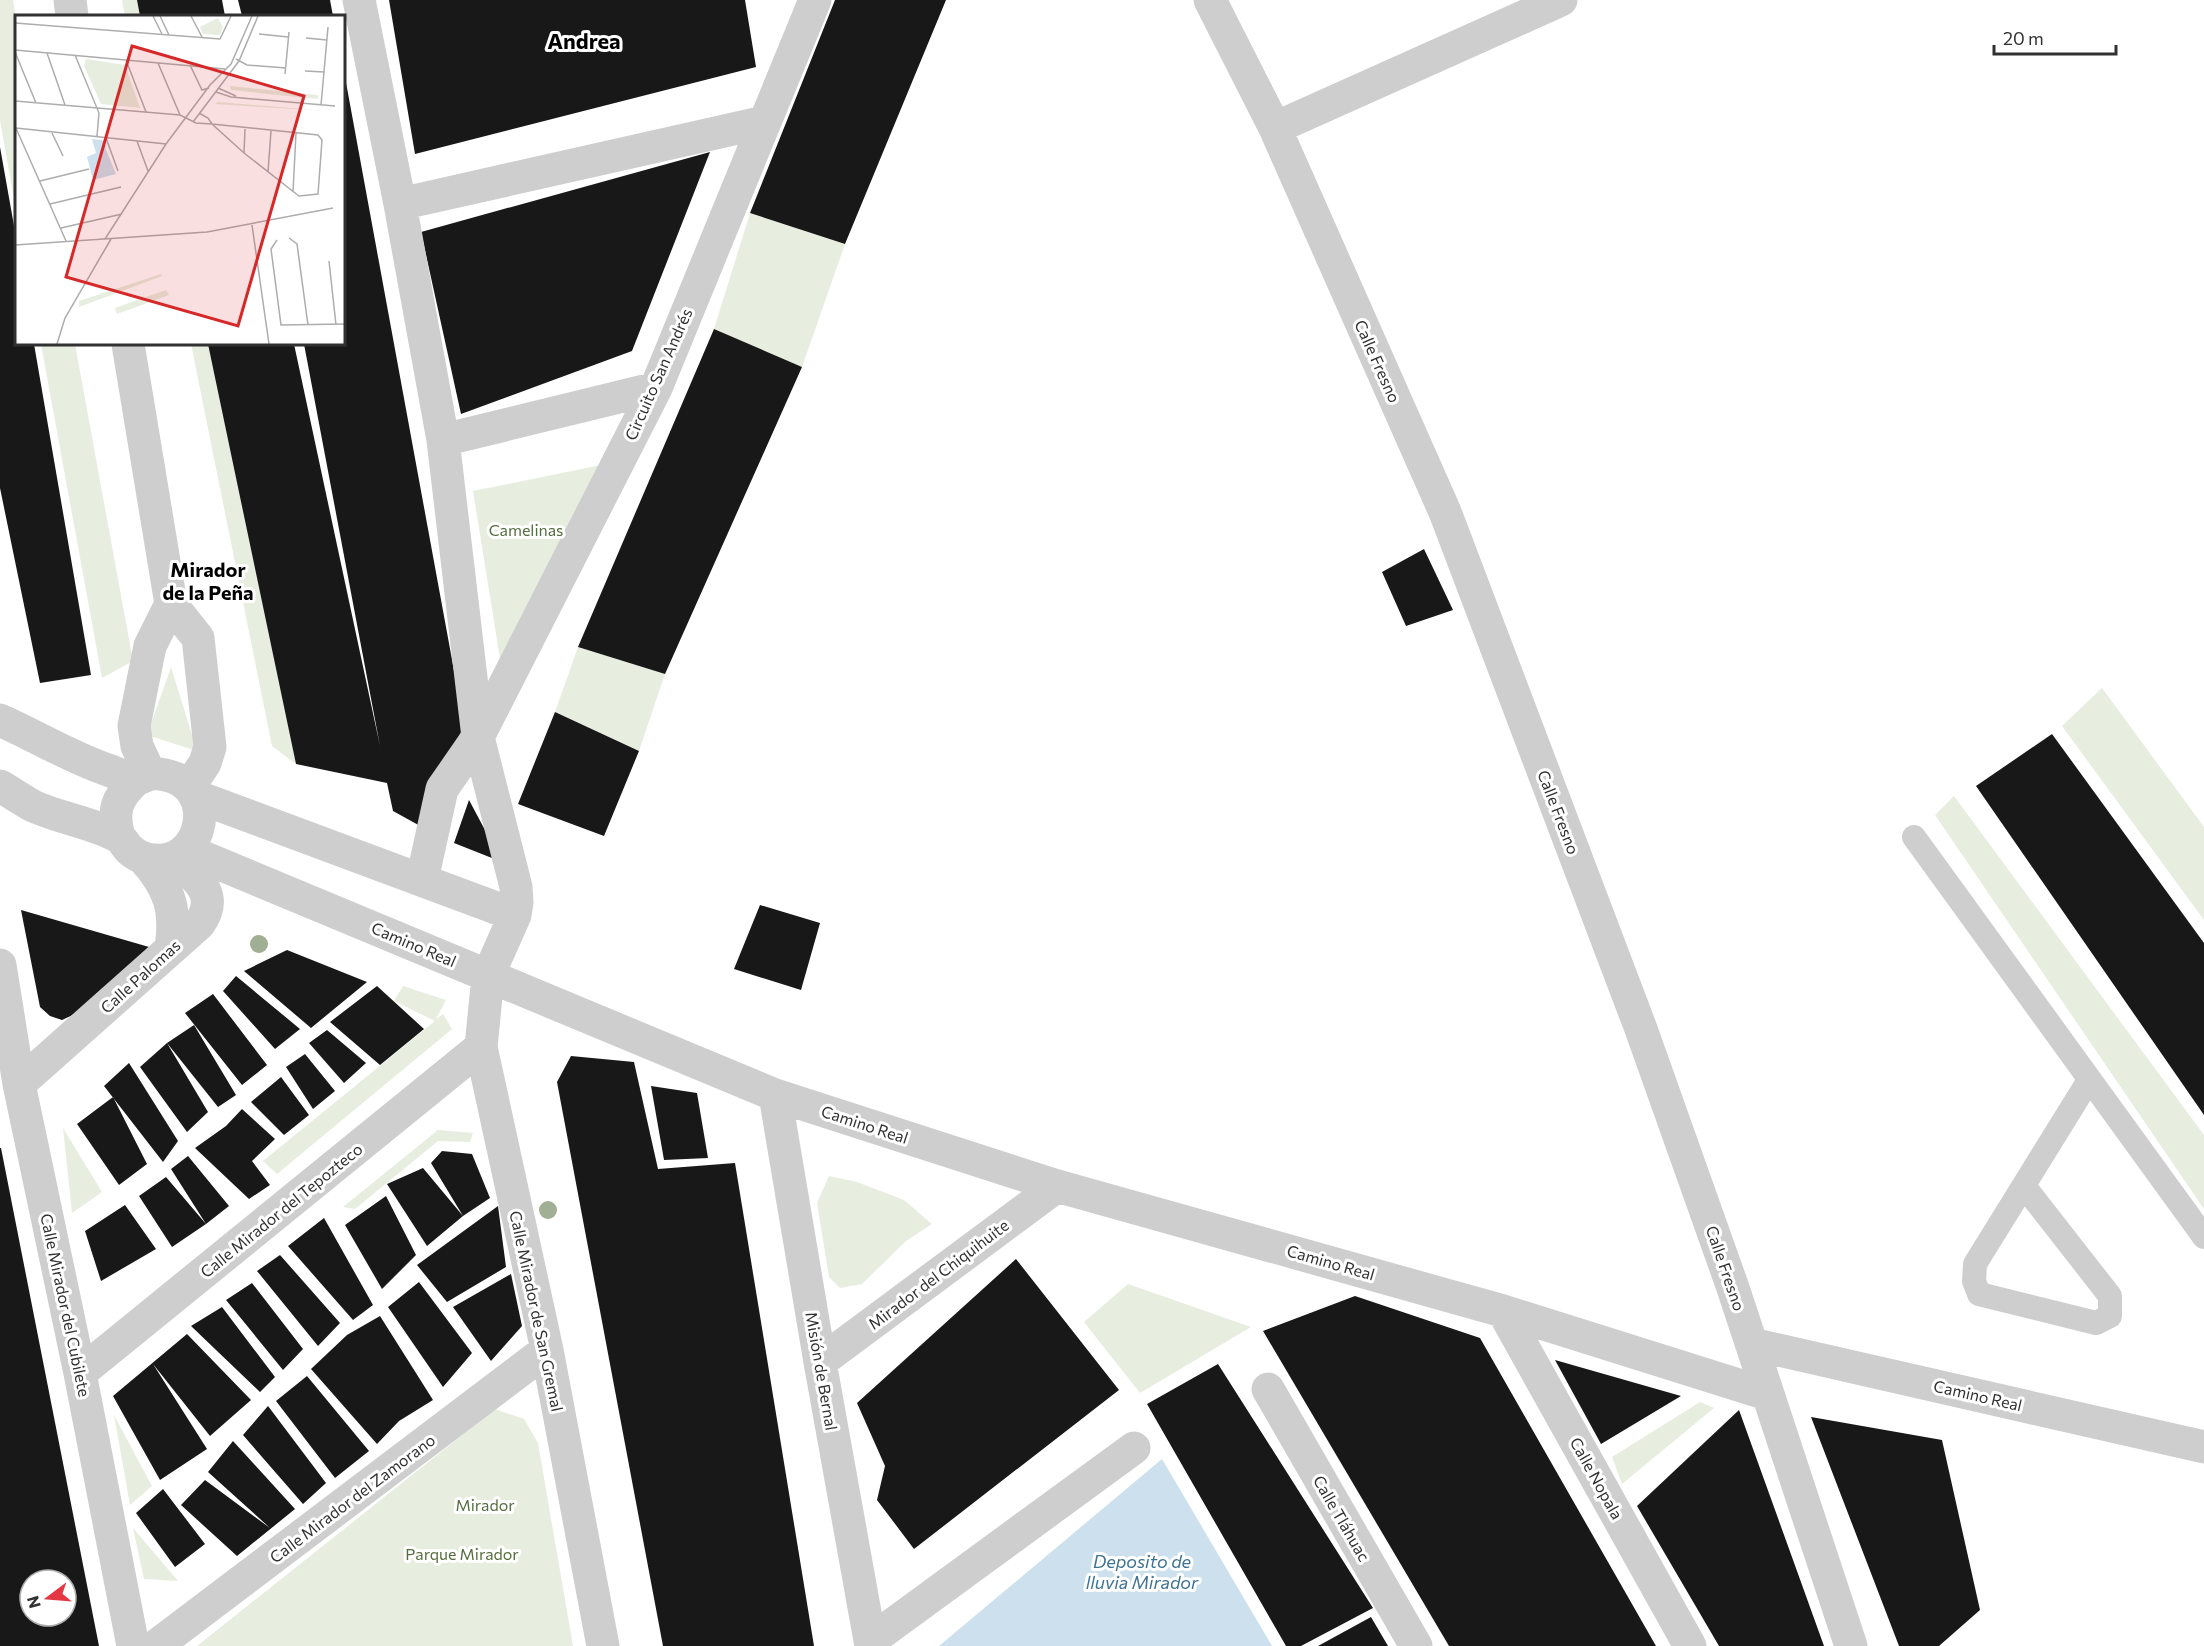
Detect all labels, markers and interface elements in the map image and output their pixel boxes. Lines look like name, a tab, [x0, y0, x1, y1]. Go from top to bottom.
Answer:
inset map	[15, 15, 345, 345]
scale bar	[1994, 18, 2116, 56]
district label: Andrea	[547, 27, 621, 54]
text: 20 m	[2003, 27, 2044, 49]
street label: Circuito San Andrés	[620, 305, 696, 443]
street label: Calle Fresno	[1351, 317, 1405, 405]
park label: Camelinas	[489, 520, 563, 539]
district label: Mirador de la Peña	[162, 557, 254, 604]
street label: Calle Fresno	[1534, 767, 1584, 857]
street label: Camino Real	[369, 918, 459, 970]
street label: Calle Palomas	[96, 935, 184, 1017]
street label: Camino Real	[819, 1101, 911, 1147]
street label: Calle Mirador del Tepozteco	[196, 1139, 366, 1281]
street label: Calle Mirador de San Gremal	[506, 1209, 568, 1413]
street label: Calle Mirador del Cubilete	[37, 1212, 95, 1398]
street label: Mirador del Chiquihuite	[864, 1215, 1012, 1333]
street label: Calle Fresno	[1703, 1223, 1749, 1313]
street label: Camino Real	[1285, 1240, 1377, 1284]
street label: Misión de Bernal	[802, 1310, 842, 1432]
street label: Camino Real	[1932, 1376, 2024, 1414]
street label: Calle Mirador del Zamorano	[266, 1430, 438, 1566]
street label: Calle Nopala	[1567, 1434, 1627, 1522]
street label: Calle Tláhuac	[1310, 1472, 1374, 1564]
park label: Mirador	[455, 1495, 515, 1514]
park label: Parque Mirador	[405, 1544, 519, 1563]
water label: Deposito de lluvia Mirador	[1086, 1550, 1199, 1593]
north arrow	[18, 1568, 78, 1628]
text: N	[22, 1594, 44, 1611]

